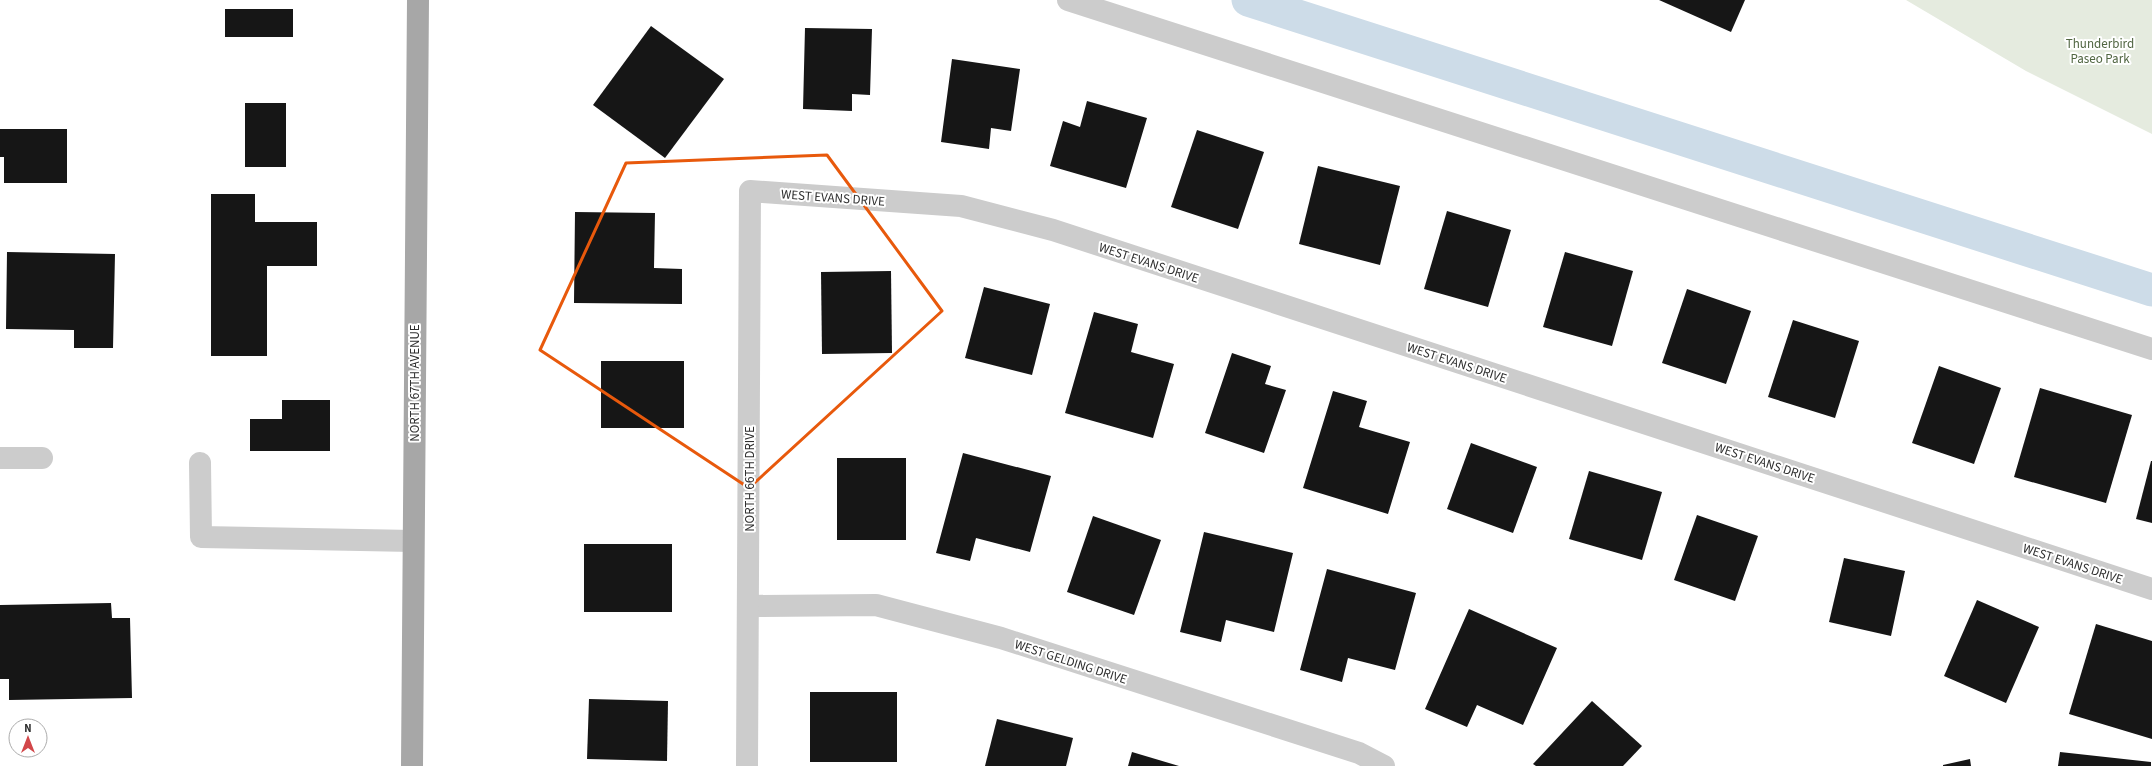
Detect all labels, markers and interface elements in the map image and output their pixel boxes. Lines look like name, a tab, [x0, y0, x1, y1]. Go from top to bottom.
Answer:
park label: Thunderbird Paseo Park	[2066, 35, 2134, 68]
street label: WEST EVANS DRIVE	[780, 185, 886, 211]
street label: WEST EVANS DRIVE	[1096, 238, 1201, 288]
street label: NORTH 67TH AVENUE	[406, 324, 424, 442]
street label: WEST EVANS DRIVE	[1404, 338, 1509, 388]
street label: NORTH 66TH DRIVE	[741, 426, 759, 532]
street label: WEST EVANS DRIVE	[1712, 438, 1817, 488]
street label: WEST EVANS DRIVE	[2020, 539, 2125, 589]
street label: WEST GELDING DRIVE	[1012, 635, 1129, 689]
north arrow	[8, 718, 48, 758]
text: N	[24, 721, 32, 736]

